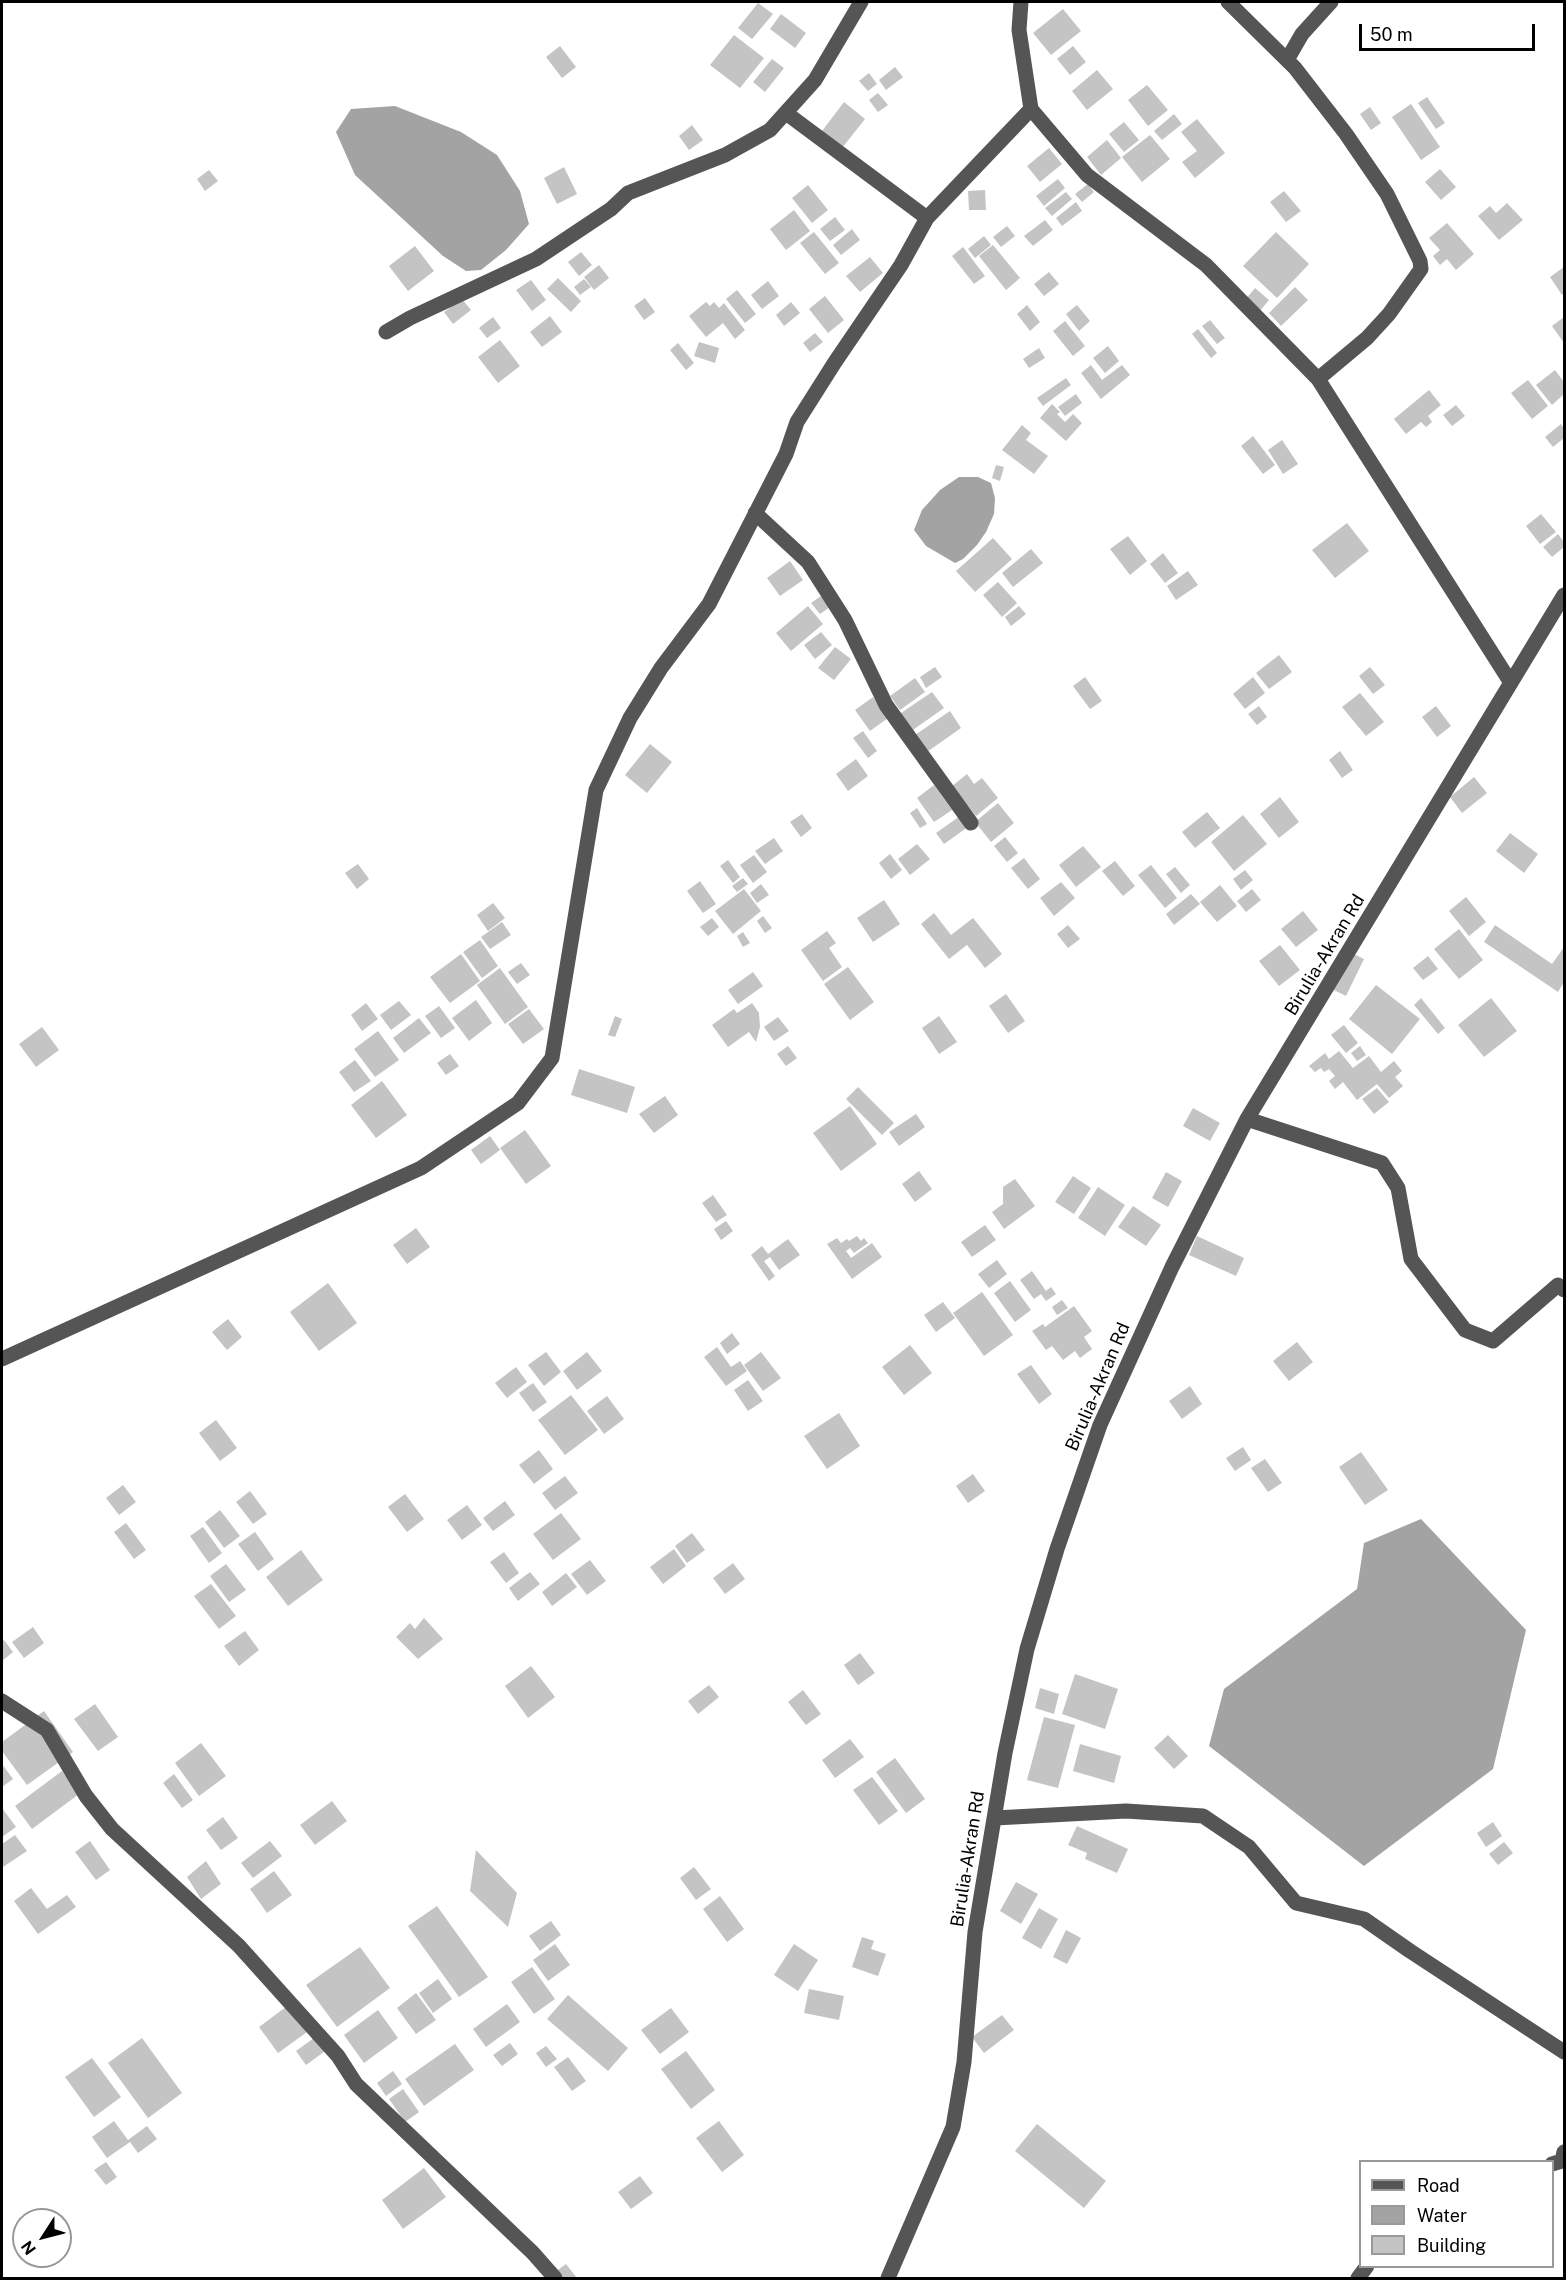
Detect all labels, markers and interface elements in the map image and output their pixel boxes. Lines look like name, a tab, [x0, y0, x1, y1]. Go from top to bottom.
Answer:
scale bar	[1362, 12, 1538, 50]
text: 50 m	[1370, 24, 1413, 45]
street label: Birulia-Akran Rd	[1280, 891, 1370, 1019]
street label: Birulia-Akran Rd	[1061, 1320, 1135, 1454]
street label: Birulia-Akran Rd	[947, 1790, 989, 1928]
legend	[1359, 2160, 1554, 2268]
text: Road	[1417, 2175, 1460, 2196]
text: Water	[1417, 2205, 1467, 2226]
north arrow	[12, 2208, 72, 2268]
text: Building	[1417, 2235, 1486, 2256]
text: N	[17, 2237, 40, 2258]

